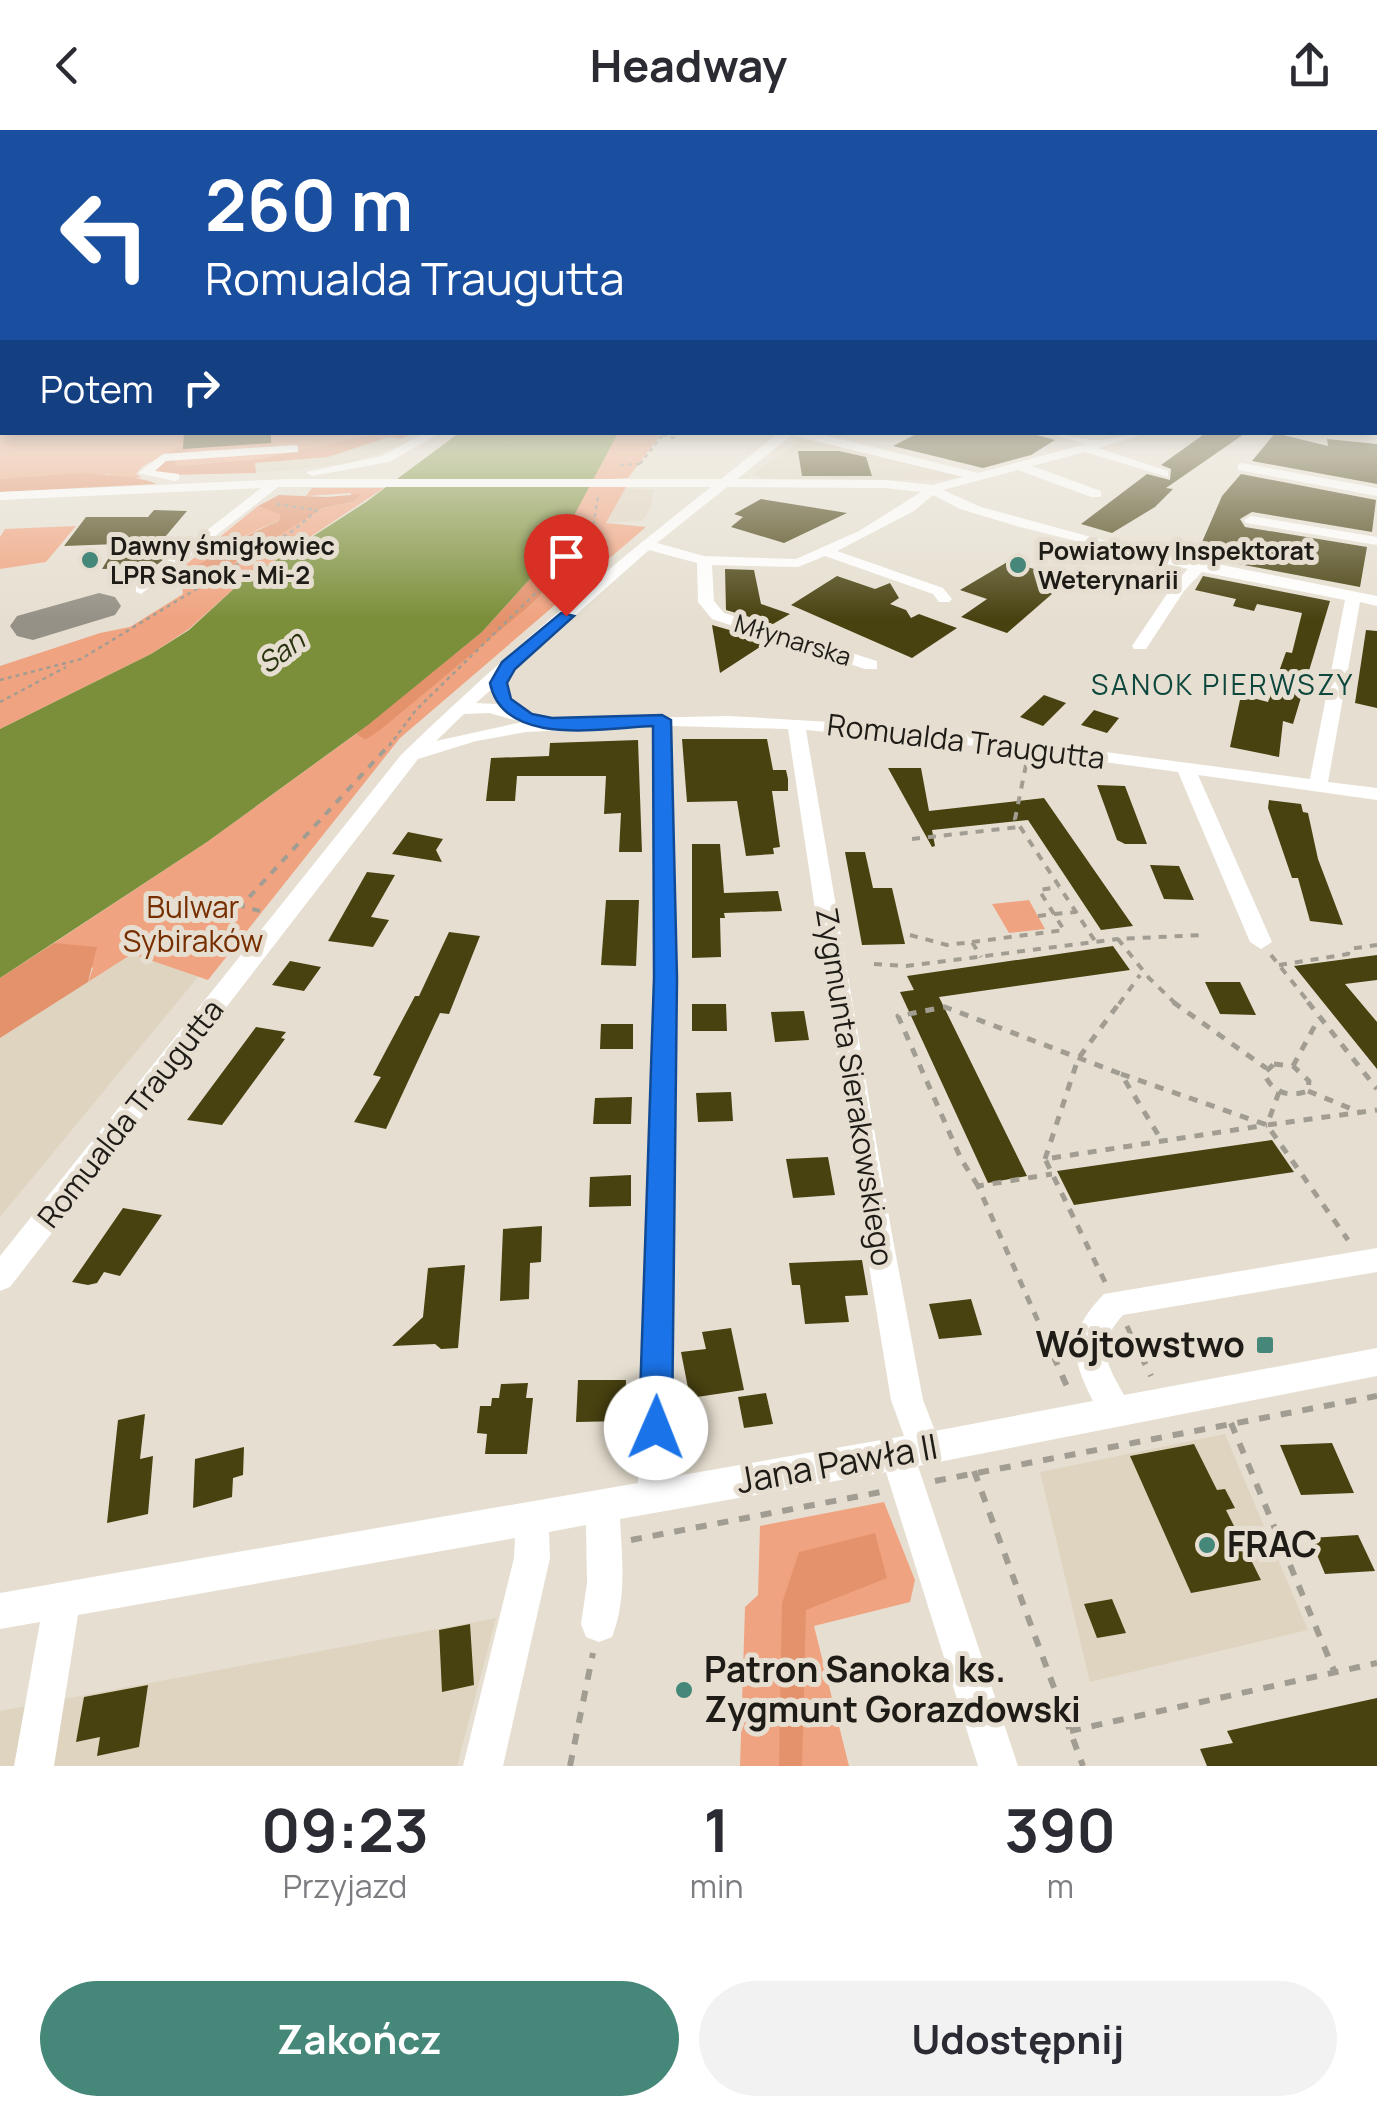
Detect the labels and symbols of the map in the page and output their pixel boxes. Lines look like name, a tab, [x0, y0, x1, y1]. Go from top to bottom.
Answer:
pin	[524, 514, 609, 617]
place label: Dawny śmigłowiec LPR Sanok - Mi-2	[110, 528, 335, 592]
place label: Powiatowy Inspektorat Weterynarii	[1038, 533, 1315, 597]
marker: Dawny śmigłowiec LPR Sanok - Mi-2	[79, 549, 101, 571]
marker: Powiatowy Inspektorat Weterynarii	[1007, 554, 1029, 576]
street label: Młynarska	[731, 605, 856, 674]
water label: San	[249, 620, 313, 681]
district label: SANOK PIERWSZY	[1091, 665, 1355, 703]
street label: Romualda Traugutta	[825, 703, 1107, 778]
park label: Bulwar Sybiraków	[123, 886, 263, 961]
street label: Zygmunta Sierakowskiego	[807, 905, 904, 1269]
street label: Romualda Traugutta	[28, 990, 232, 1236]
place label: Wójtowstwo	[1036, 1320, 1245, 1368]
marker: Wójtowstwo	[1254, 1334, 1276, 1356]
position arrow	[604, 1376, 708, 1480]
street label: Jana Pawła II	[733, 1422, 941, 1504]
place label: FRAC	[1227, 1520, 1317, 1568]
marker: FRAC	[1196, 1534, 1218, 1556]
place label: Patron Sanoka ks. Zygmunt Gorazdowski	[704, 1645, 1081, 1733]
marker: Patron Sanoka ks. Zygmunt Gorazdowski	[673, 1679, 695, 1701]

